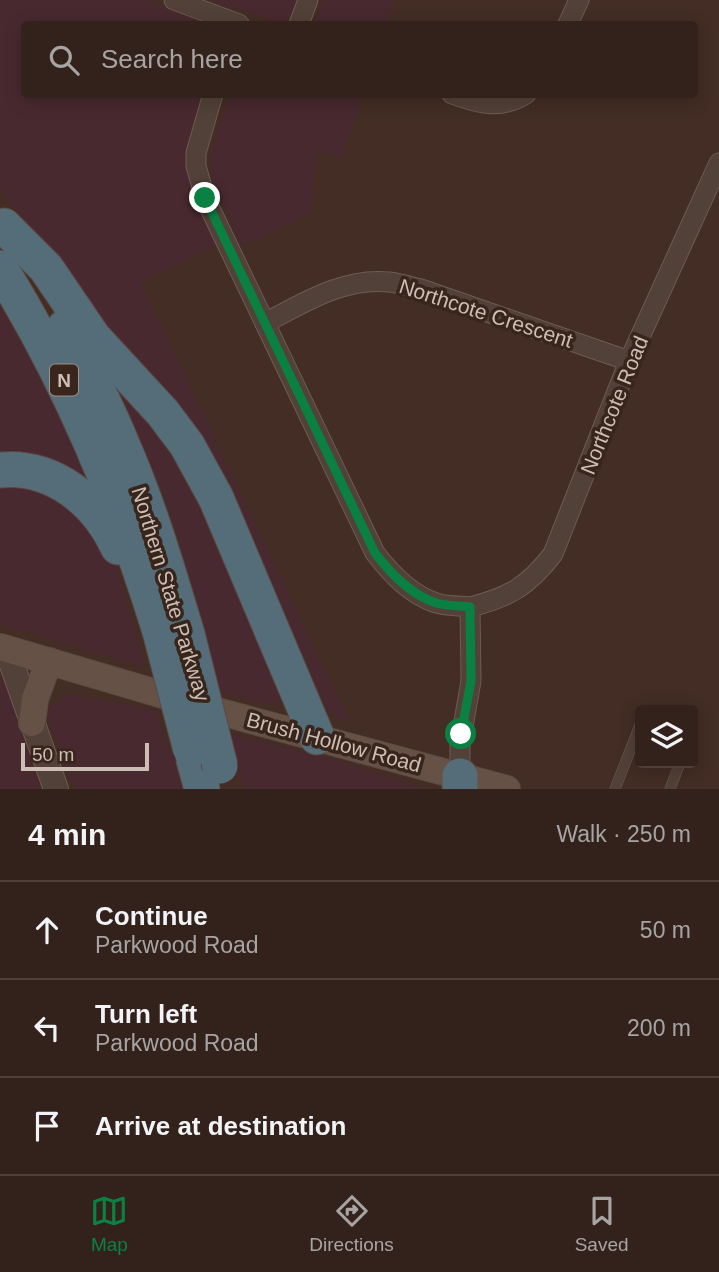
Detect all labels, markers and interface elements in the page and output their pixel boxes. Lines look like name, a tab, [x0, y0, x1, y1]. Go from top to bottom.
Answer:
search box	[21, 21, 698, 98]
icon: search	[45, 41, 83, 79]
text: Search here	[101, 44, 243, 74]
route end	[189, 182, 220, 213]
street label: Northcote Crescent	[396, 274, 576, 352]
street label: Northcote Road	[576, 333, 652, 477]
road number: N	[50, 364, 78, 396]
street label: Northern State Parkway	[127, 484, 215, 704]
map controls	[635, 705, 698, 768]
button: layers	[635, 705, 698, 768]
street label: Brush Hollow Road	[244, 708, 424, 776]
route start	[445, 718, 476, 749]
scale bar	[21, 740, 149, 772]
text: 50 m	[32, 744, 74, 765]
text: 4 min	[28, 818, 106, 851]
text: Walk · 250 m	[556, 821, 691, 847]
text: Continue	[95, 901, 208, 931]
icon: ahead	[28, 911, 66, 949]
text: 50 m	[640, 917, 691, 943]
text: Parkwood Road	[95, 932, 259, 958]
text: Turn left	[95, 999, 197, 1029]
icon: left	[28, 1009, 66, 1047]
text: 200 m	[627, 1015, 691, 1041]
text: Parkwood Road	[95, 1030, 259, 1056]
icon: arrive	[28, 1107, 66, 1145]
text: Arrive at destination	[95, 1111, 346, 1141]
tab: Map	[90, 1192, 128, 1256]
tab: Directions	[309, 1192, 394, 1256]
tab: Saved	[575, 1192, 629, 1256]

